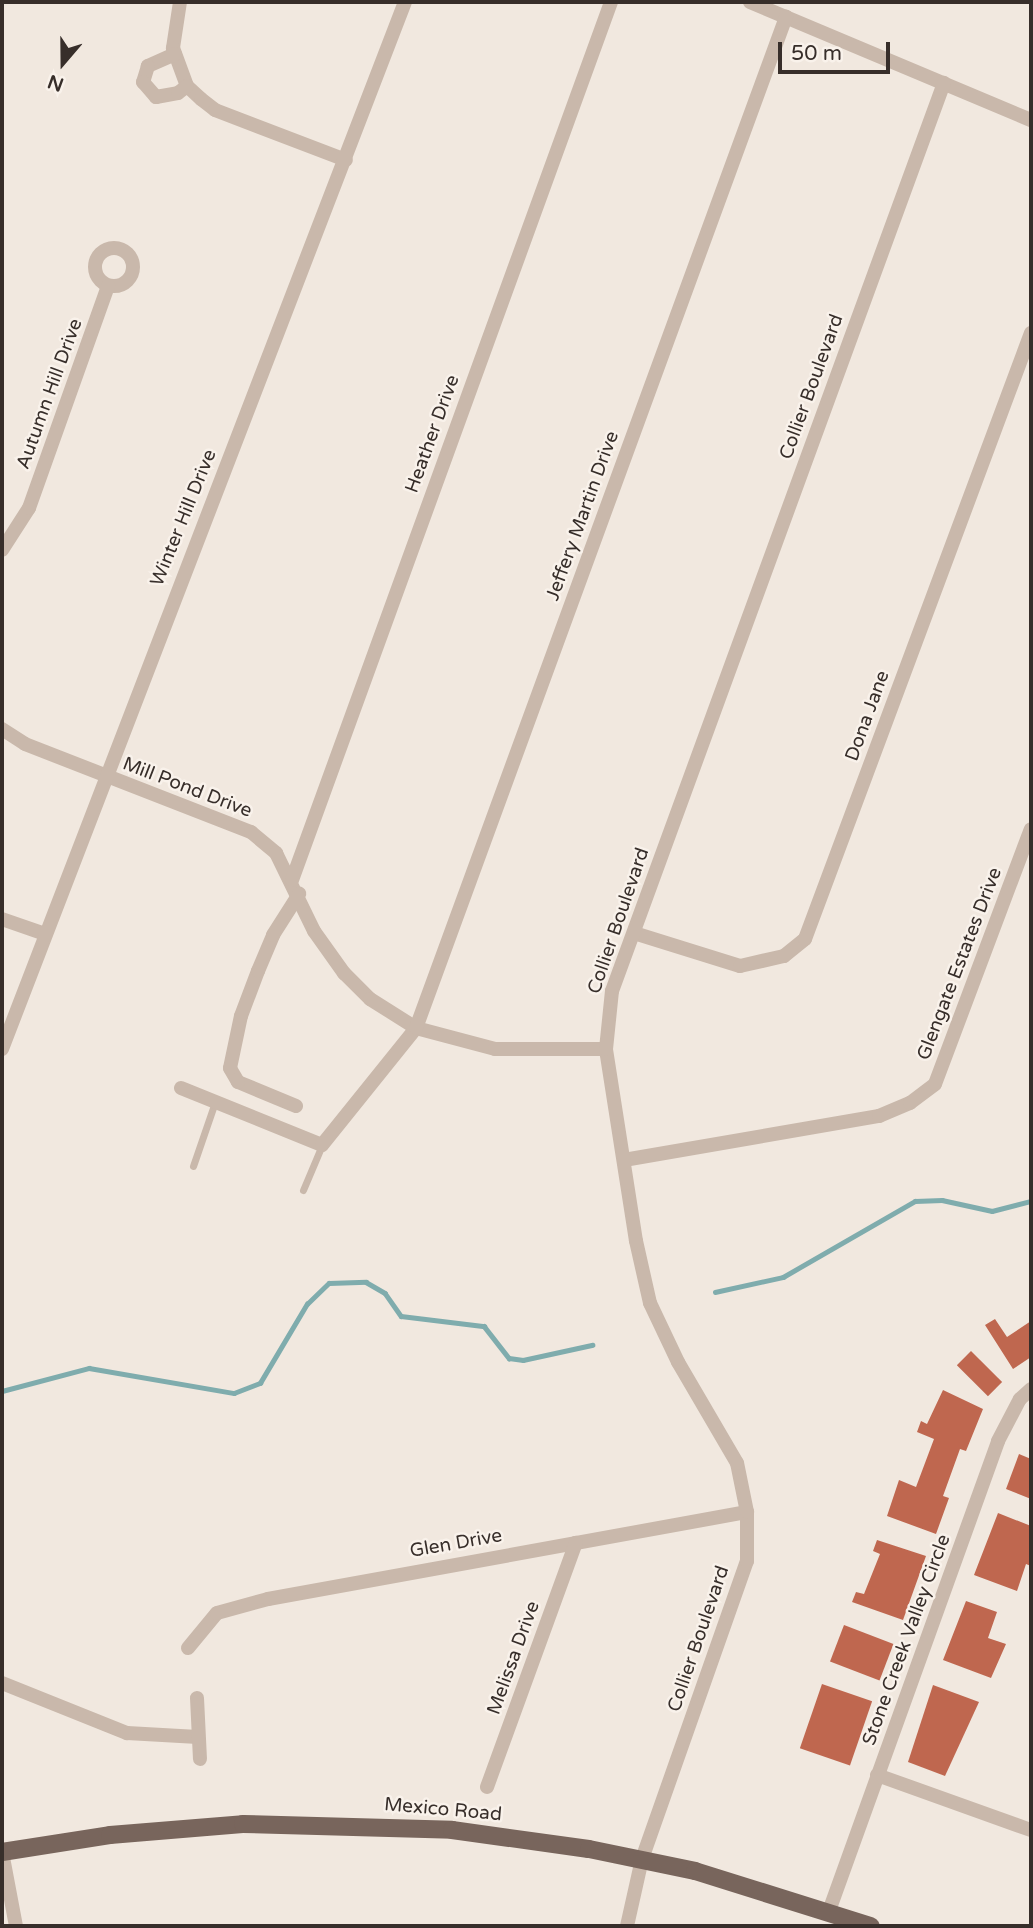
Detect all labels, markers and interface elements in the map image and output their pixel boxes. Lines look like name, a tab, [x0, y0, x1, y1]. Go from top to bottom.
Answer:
north arrow	[28, 28, 98, 98]
scale bar	[781, 28, 893, 72]
text: 50 m	[791, 41, 842, 66]
text: N	[45, 70, 67, 96]
street label: Collier Boulevard	[775, 311, 849, 463]
street label: Autumn Hill Drive	[12, 316, 88, 472]
street label: Heather Drive	[401, 372, 465, 496]
street label: Jeffery Martin Drive	[542, 428, 624, 604]
street label: Winter Hill Drive	[146, 446, 222, 590]
street label: Dona Jane	[841, 668, 895, 764]
street label: Mill Pond Drive	[119, 753, 255, 823]
street label: Collier Boulevard	[583, 845, 655, 997]
street label: Glengate Estates Drive	[913, 865, 1007, 1063]
street label: Glen Drive	[408, 1525, 504, 1563]
street label: Stone Creek Valley Circle	[858, 1531, 956, 1749]
street label: Collier Boulevard	[663, 1563, 735, 1715]
street label: Melissa Drive	[483, 1598, 545, 1718]
street label: Mexico Road	[383, 1793, 503, 1827]

